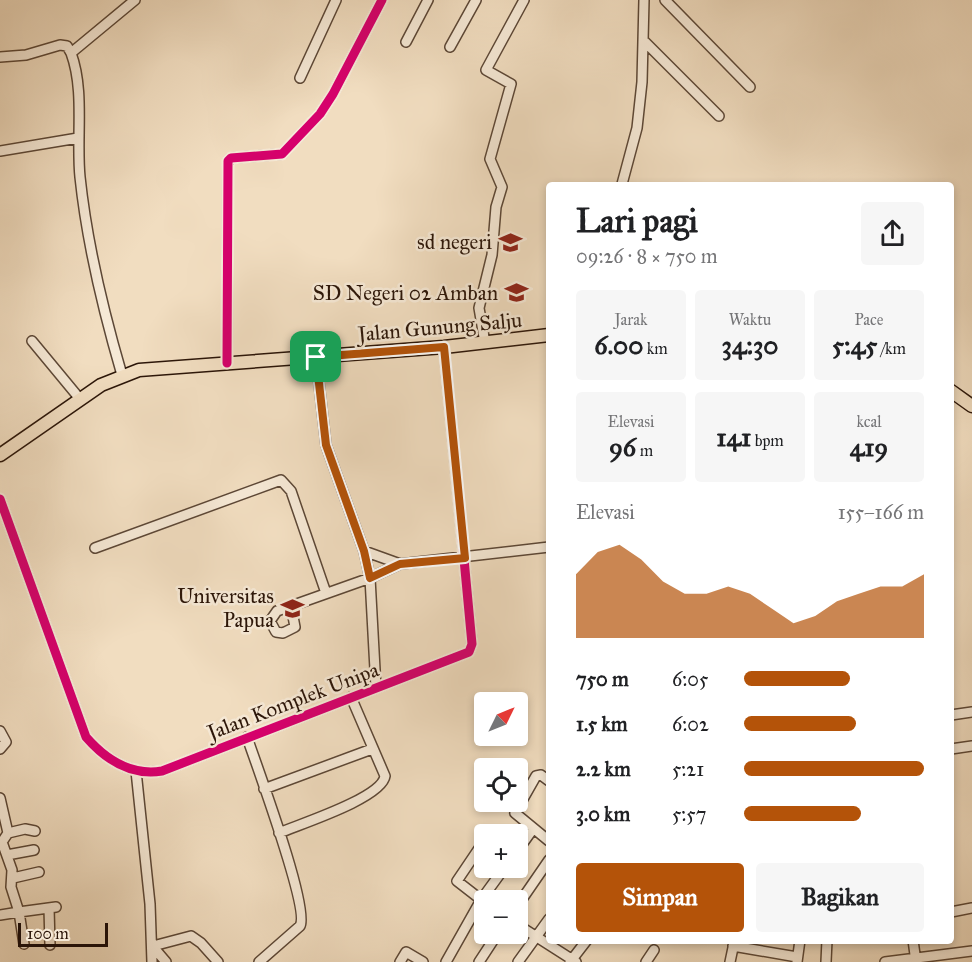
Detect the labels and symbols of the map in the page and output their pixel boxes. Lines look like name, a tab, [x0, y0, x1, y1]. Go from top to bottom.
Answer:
place label: sd negeri	[417, 229, 492, 255]
school or university icon: sd negeri	[497, 229, 523, 255]
place label: SD Negeri 02 Amban	[313, 280, 498, 306]
school or university icon: SD Negeri 02 Amban	[503, 280, 529, 306]
street label: Jalan Gunung Salju	[355, 307, 523, 347]
pin	[290, 331, 341, 382]
place label: Universitas Papua	[177, 583, 274, 633]
school or university icon: Universitas Papua	[279, 595, 305, 621]
street label: Jalan Komplek Unipa	[202, 656, 383, 746]
north arrow	[474, 692, 528, 746]
scale bar	[18, 920, 108, 948]

